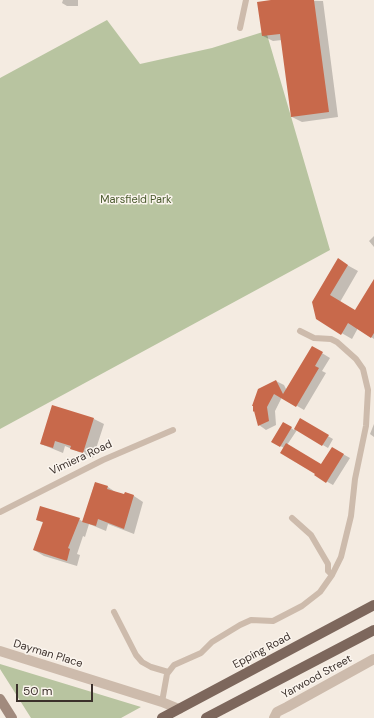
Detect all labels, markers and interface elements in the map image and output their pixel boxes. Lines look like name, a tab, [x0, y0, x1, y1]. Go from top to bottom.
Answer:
park label: Marsfield Park	[100, 193, 172, 207]
street label: Vimiera Road	[48, 438, 114, 478]
street label: Epping Road	[231, 630, 293, 672]
street label: Dayman Place	[12, 637, 84, 671]
street label: Yarwood Street	[280, 652, 354, 702]
scale bar	[18, 676, 95, 702]
text: 50 m	[23, 683, 52, 699]

